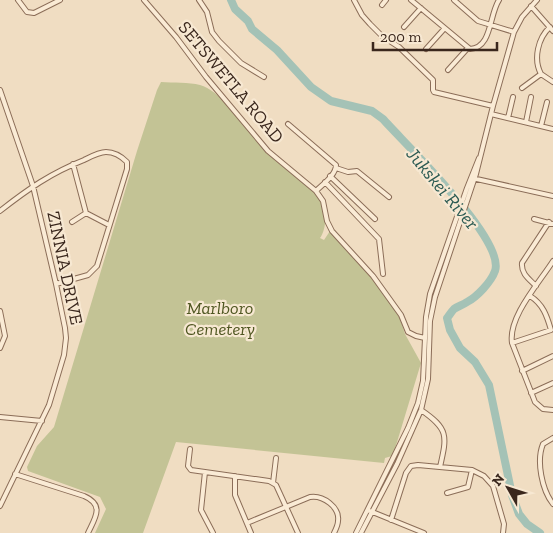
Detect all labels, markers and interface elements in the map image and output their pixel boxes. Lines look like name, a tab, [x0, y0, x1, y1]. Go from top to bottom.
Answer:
street label: SETSWETLA ROAD	[174, 17, 288, 147]
scale bar	[373, 20, 497, 52]
text: 200 m	[380, 28, 421, 46]
water label: Jukskei River	[401, 142, 484, 234]
street label: ZINNIA DRIVE	[42, 209, 88, 327]
park label: Marlboro Cemetery	[185, 297, 255, 340]
north arrow	[483, 463, 533, 513]
text: N	[488, 470, 508, 490]

